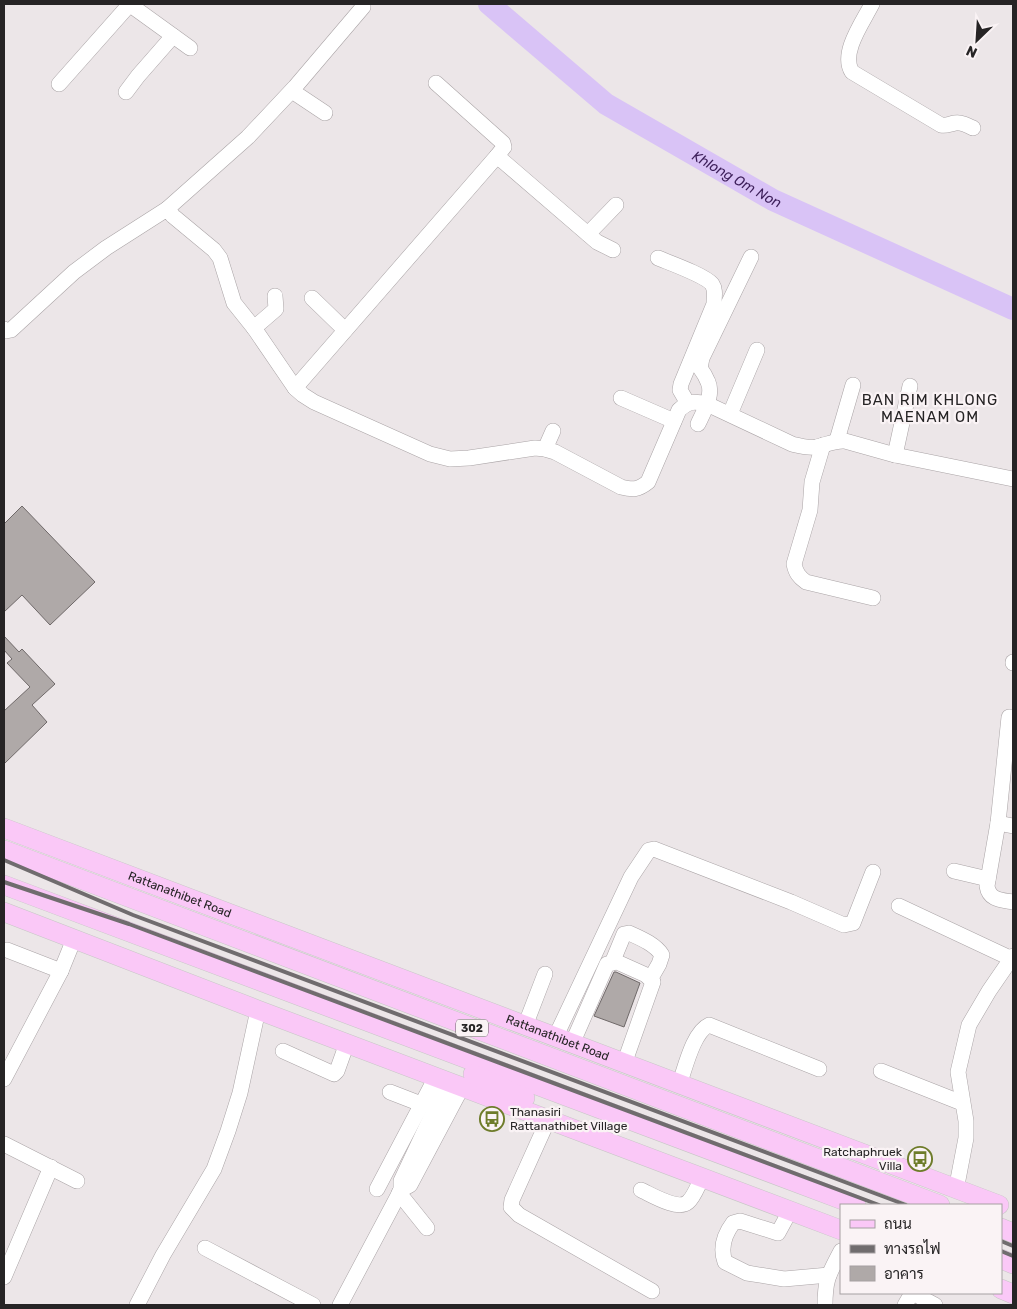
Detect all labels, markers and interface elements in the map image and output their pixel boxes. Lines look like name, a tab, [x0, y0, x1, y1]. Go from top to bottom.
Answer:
north arrow	[952, 15, 1002, 65]
text: N	[964, 41, 980, 61]
water label: Khlong Om Non	[689, 147, 784, 212]
district label: BAN RIM KHLONG MAENAM OM	[862, 391, 998, 426]
street label: Rattanathibet Road	[126, 869, 233, 921]
street label: Rattanathibet Road	[504, 1012, 611, 1064]
road number: 302	[456, 1020, 488, 1036]
place label: Thanasiri Rattanathibet Village	[510, 1105, 628, 1133]
bus stop icon: Thanasiri Rattanathibet Village	[479, 1106, 505, 1132]
place label: Ratchaphruek Villa	[823, 1145, 903, 1173]
bus stop icon: Ratchaphruek Villa	[907, 1146, 933, 1172]
legend	[840, 1204, 1002, 1294]
text: ถนน	[884, 1215, 912, 1233]
text: ทางรถไฟ	[884, 1239, 941, 1258]
text: อาคาร	[884, 1265, 924, 1283]

